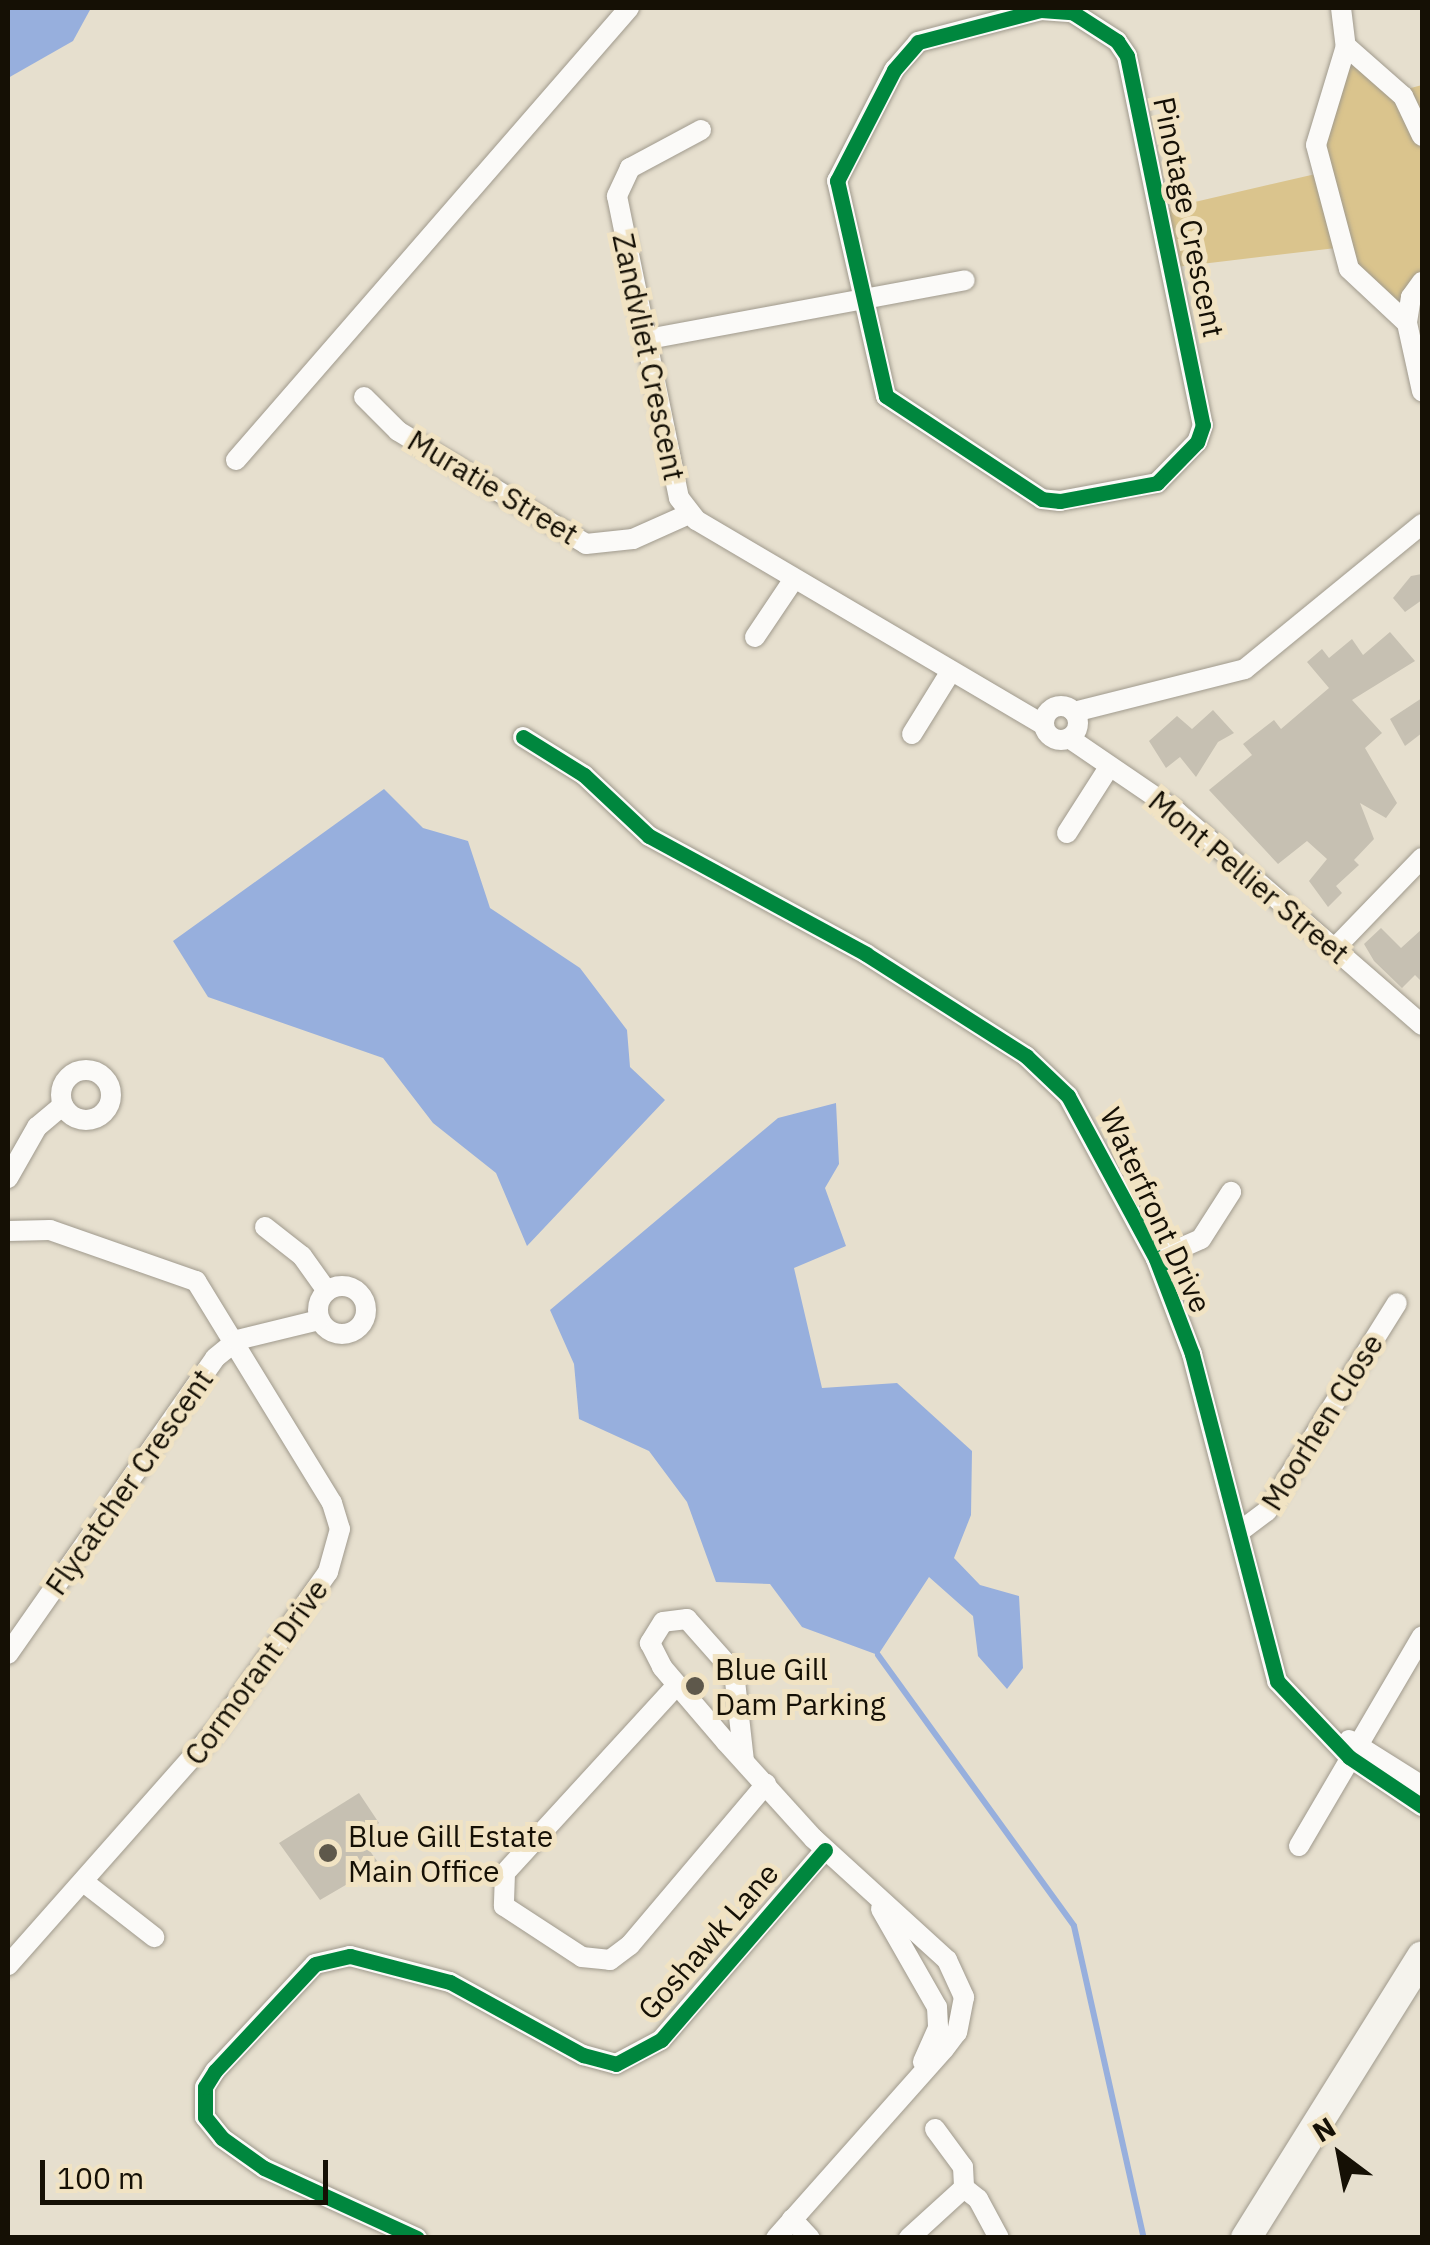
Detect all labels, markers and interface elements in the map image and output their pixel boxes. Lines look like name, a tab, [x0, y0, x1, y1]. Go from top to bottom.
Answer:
street label: Pinotage Crescent	[1146, 94, 1232, 340]
street label: Zandvliet Crescent	[605, 230, 693, 484]
street label: Muratie Street	[401, 422, 585, 552]
street label: Mont Pellier Street	[1142, 783, 1356, 971]
street label: Waterfront Drive	[1093, 1102, 1219, 1318]
street label: Moorhen Close	[1253, 1327, 1391, 1517]
street label: Flycatcher Crescent	[38, 1362, 220, 1602]
street label: Cormorant Drive	[177, 1572, 335, 1772]
place label: Blue Gill Dam Parking	[715, 1651, 886, 1722]
marker: Blue Gill Dam Parking	[684, 1675, 706, 1697]
place label: Blue Gill Estate Main Office	[348, 1818, 553, 1888]
marker: Blue Gill Estate Main Office	[317, 1842, 339, 1864]
street label: Goshawk Lane	[630, 1855, 786, 2027]
north arrow	[1290, 2105, 1390, 2205]
text: N	[1305, 2108, 1342, 2150]
scale bar	[45, 2140, 332, 2202]
text: 100 m	[57, 2158, 144, 2197]

